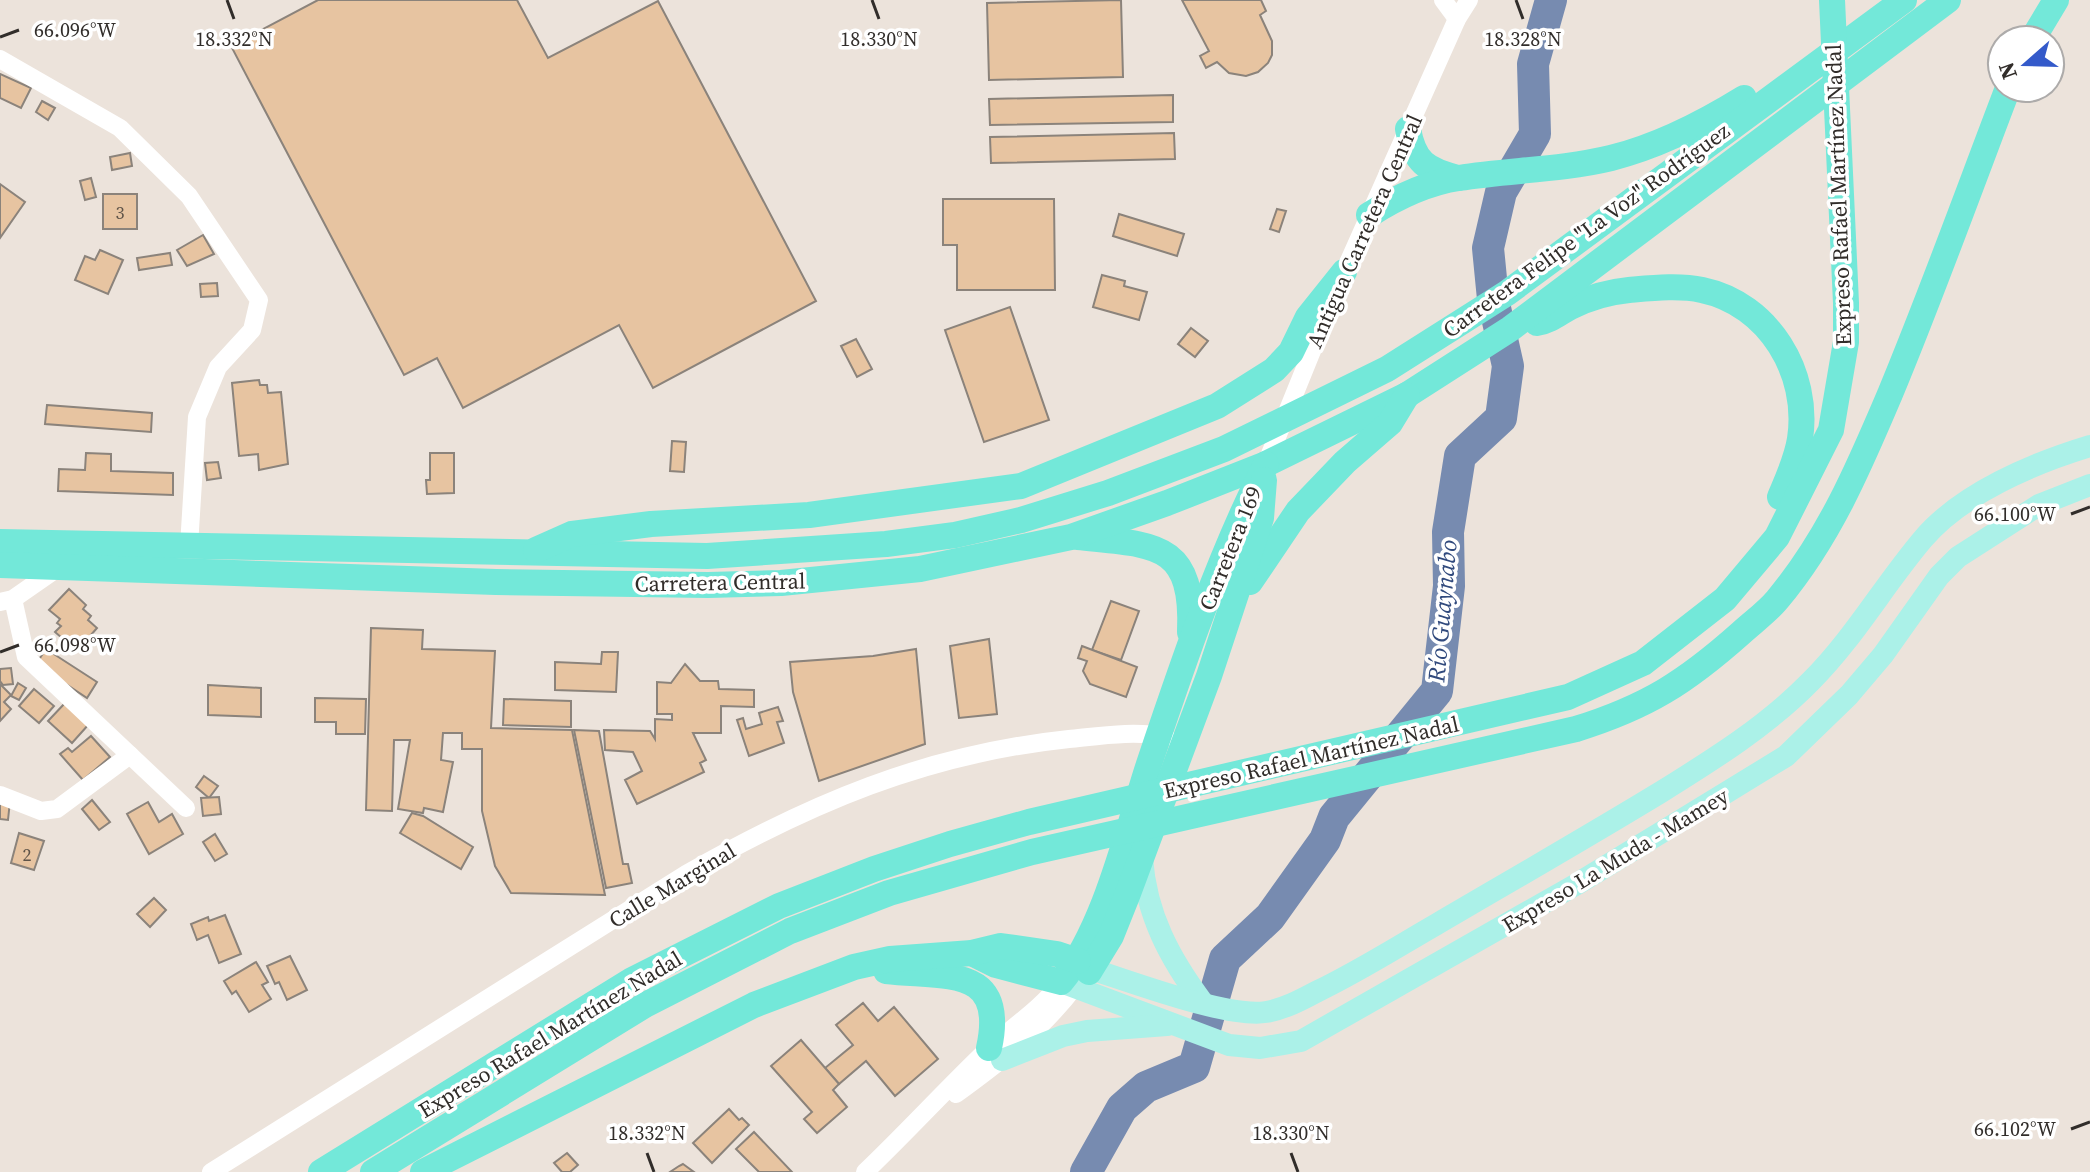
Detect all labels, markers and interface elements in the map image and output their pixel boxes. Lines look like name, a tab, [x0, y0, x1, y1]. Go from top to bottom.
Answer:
text: 66.096°W	[34, 16, 117, 44]
north arrow	[1986, 24, 2066, 104]
text: 18.332°N	[195, 25, 273, 53]
text: 18.330°N	[840, 25, 918, 53]
text: 18.328°N	[1484, 25, 1562, 53]
street label: Expreso Rafael Martínez Nadal	[1818, 43, 1858, 347]
text: N	[1990, 58, 2024, 84]
street label: Antigua Carretera Central	[1299, 109, 1429, 353]
street label: Carretera Felipe "La Voz" Rodríguez	[1436, 116, 1736, 344]
house number: 3	[116, 200, 125, 225]
street label: Carretera 169	[1191, 481, 1269, 615]
text: 66.100°W	[1974, 500, 2057, 528]
water label: Río Guaynabo	[1419, 538, 1465, 685]
street label: Carretera Central	[634, 566, 806, 598]
text: 66.098°W	[34, 631, 117, 659]
street label: Expreso Rafael Martínez Nadal	[1160, 708, 1462, 806]
street label: Expreso La Muda - Mamey	[1496, 780, 1734, 940]
street label: Calle Marginal	[603, 835, 741, 935]
house number: 2	[23, 842, 32, 867]
street label: Expreso Rafael Martínez Nadal	[413, 943, 687, 1125]
text: 66.102°W	[1974, 1115, 2057, 1143]
text: 18.332°N	[608, 1119, 686, 1147]
text: 18.330°N	[1252, 1119, 1330, 1147]

